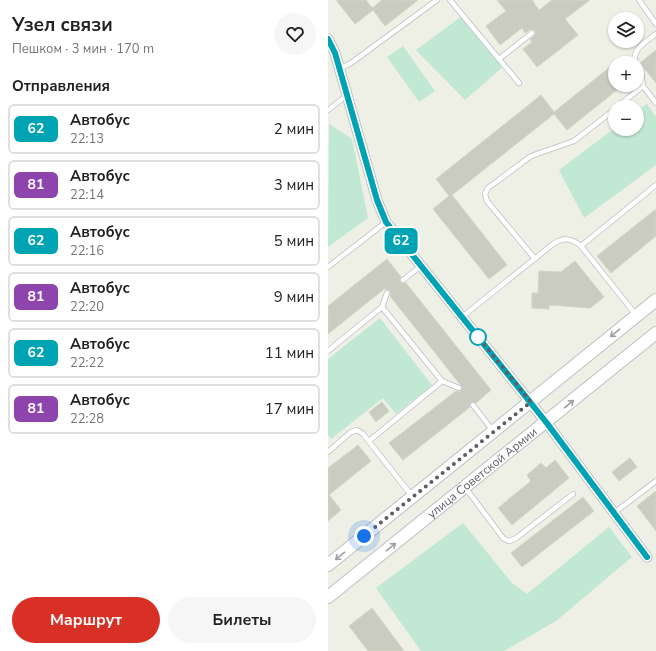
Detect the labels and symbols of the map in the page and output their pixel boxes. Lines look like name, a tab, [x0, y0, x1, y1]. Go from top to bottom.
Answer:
line badge: 62	[383, 228, 419, 254]
unlabelled marker	[469, 328, 487, 346]
one-way arrow	[610, 329, 620, 338]
one-way arrow	[563, 399, 574, 408]
street label: улица Советской Армии	[424, 424, 540, 522]
your location	[354, 526, 374, 546]
one-way arrow	[386, 542, 397, 551]
one-way arrow	[334, 551, 345, 560]

